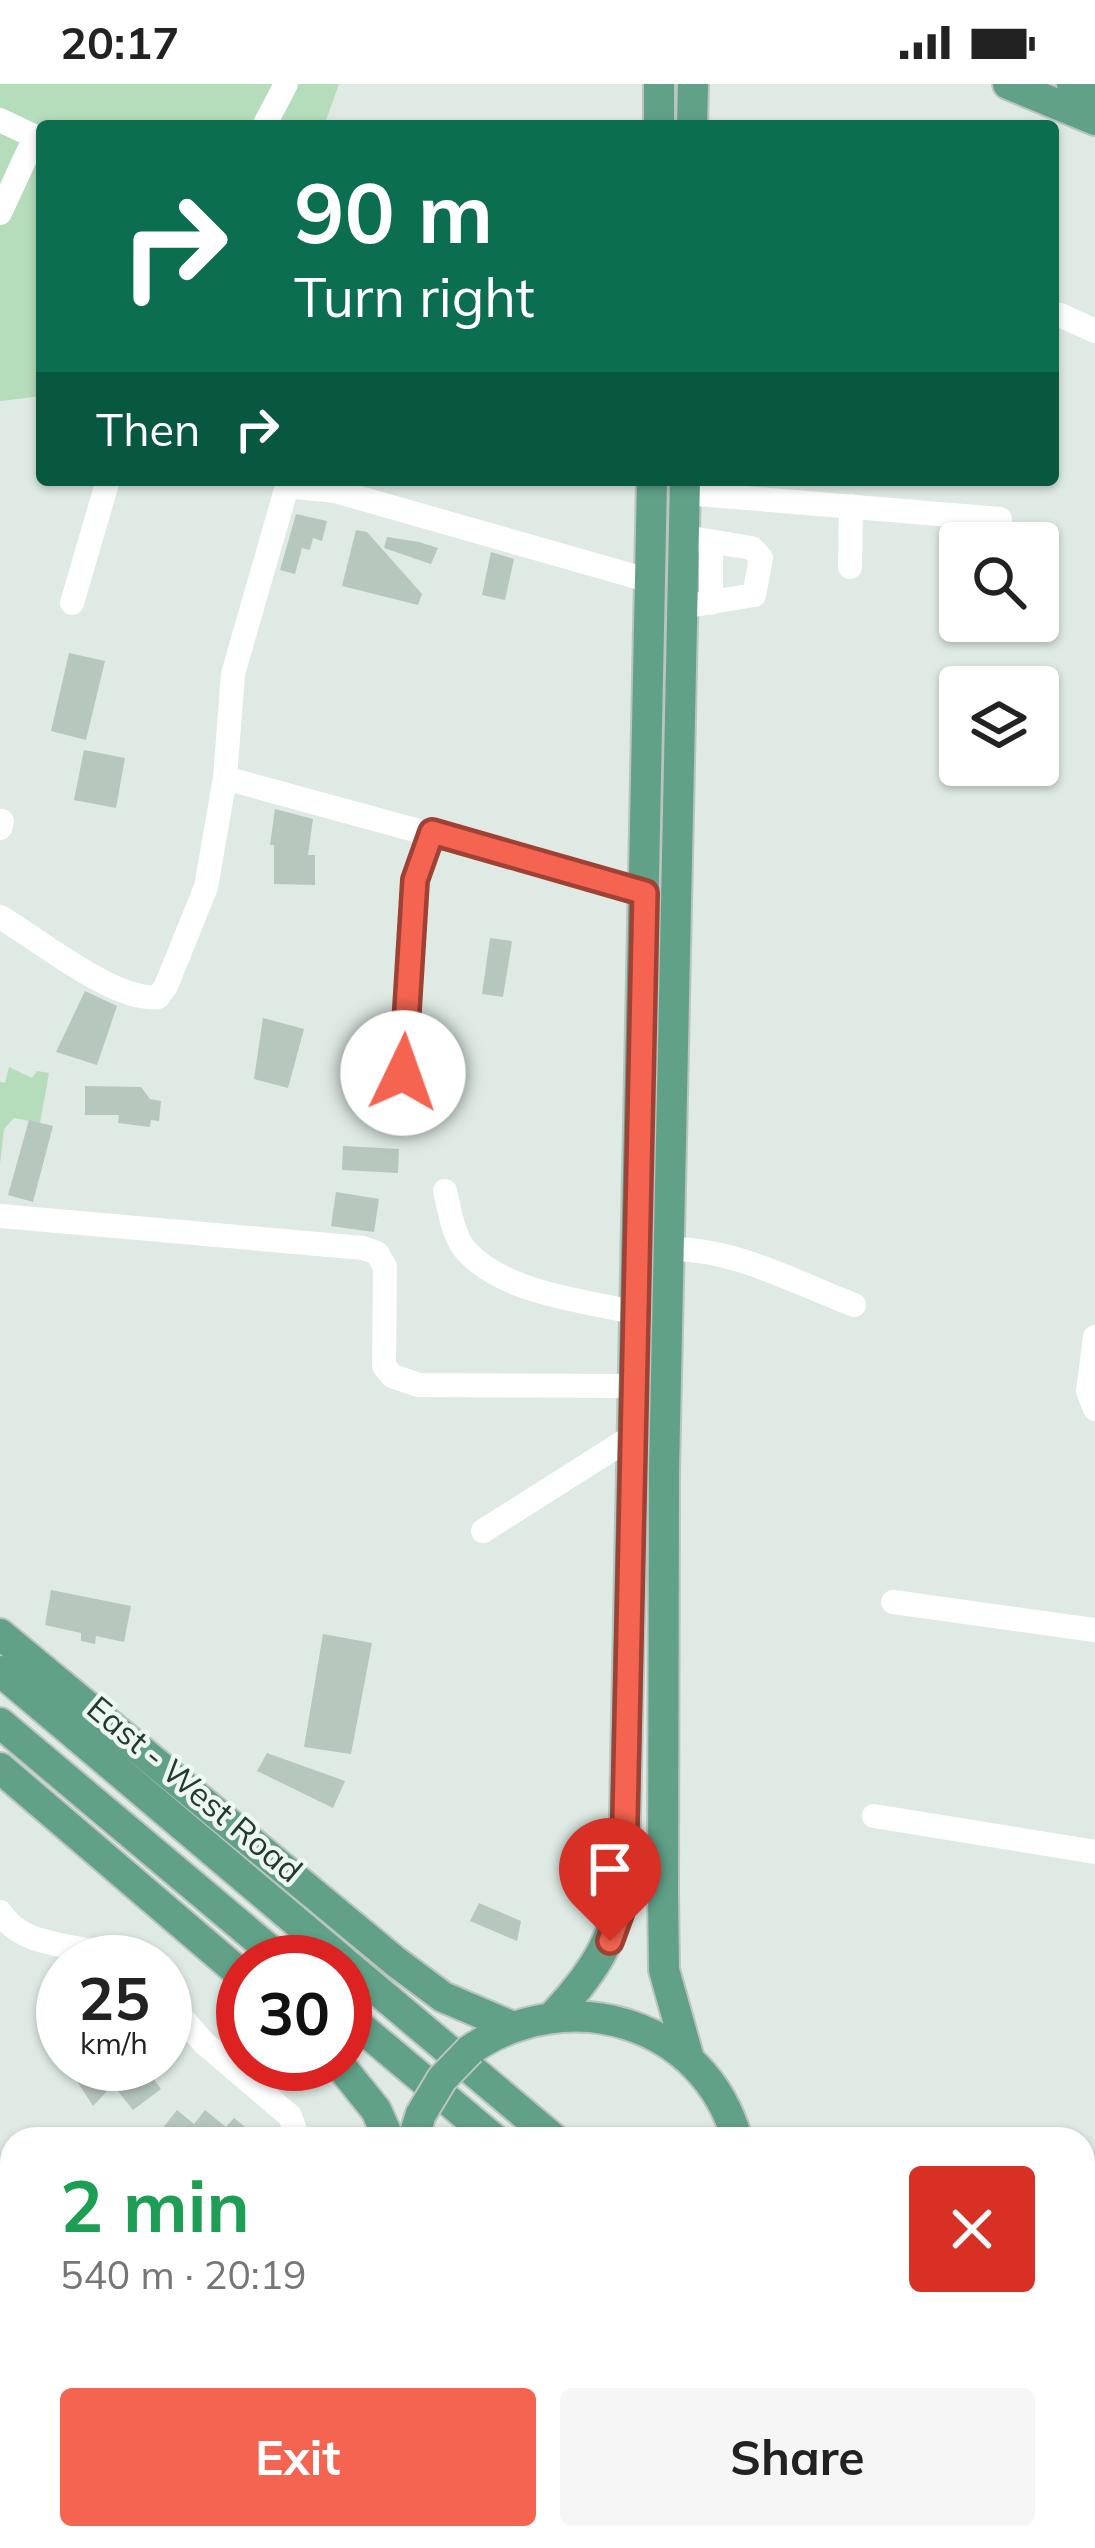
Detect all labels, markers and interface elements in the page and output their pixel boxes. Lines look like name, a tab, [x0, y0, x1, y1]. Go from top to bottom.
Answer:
text: 20:17	[60, 14, 179, 70]
text: 90 m	[294, 159, 493, 264]
icon: right	[96, 168, 252, 324]
text: Turn right	[294, 263, 535, 331]
icon: right	[224, 396, 290, 462]
text: Then	[96, 401, 200, 457]
map controls	[939, 522, 1059, 786]
button: search	[939, 522, 1059, 642]
button: layers	[939, 666, 1059, 786]
position arrow	[340, 1010, 466, 1136]
street label: East - West Road	[79, 1687, 311, 1890]
pin	[559, 1818, 661, 1941]
icon: arrive	[577, 1836, 643, 1902]
speed limit sign: 30	[216, 1935, 372, 2091]
text: 25	[78, 1960, 150, 2035]
text: km/h	[80, 2024, 148, 2062]
text: 2 min	[60, 2160, 250, 2250]
button: close	[909, 2166, 1035, 2292]
text: 540 m · 20:19	[60, 2250, 306, 2299]
button: Exit	[60, 2388, 536, 2526]
button: Share	[560, 2388, 1035, 2526]

